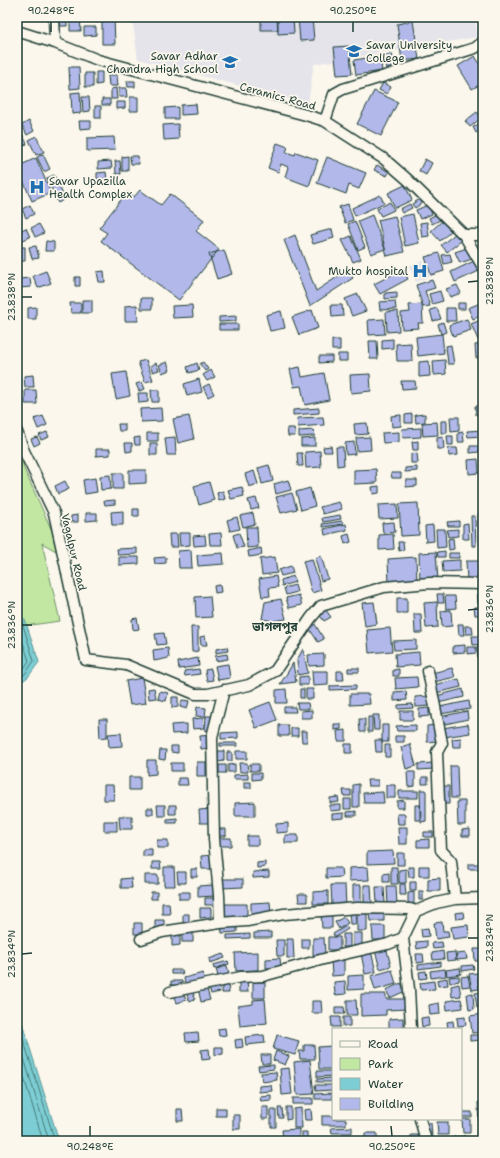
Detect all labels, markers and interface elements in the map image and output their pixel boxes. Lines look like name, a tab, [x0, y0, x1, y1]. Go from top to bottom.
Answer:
text: 90.248°E	[27, 4, 75, 17]
text: 90.250°E	[330, 4, 376, 17]
place label: Savar University College	[366, 38, 452, 66]
school or university icon: Savar University College	[345, 42, 363, 60]
place label: Savar Adhar Chandra High School	[106, 49, 219, 77]
school or university icon: Savar Adhar Chandra High School	[221, 53, 239, 71]
street label: Ceramics Road	[238, 79, 318, 114]
place label: Savar Upazilla Health Complex	[49, 174, 133, 202]
hospital icon: Savar Upazilla Health Complex	[28, 178, 46, 196]
text: 23.838°N	[483, 257, 496, 305]
hospital icon: Mukto hospital	[411, 262, 429, 280]
place label: Mukto hospital	[328, 264, 409, 279]
text: 23.838°N	[5, 273, 18, 321]
street label: Vagalpur Road	[57, 512, 90, 592]
text: 23.836°N	[483, 585, 496, 633]
text: 23.836°N	[5, 601, 18, 649]
district label: ভাগলপুর	[251, 619, 298, 635]
text: 23.834°N	[483, 914, 496, 962]
text: 23.834°N	[5, 930, 18, 978]
legend	[332, 1028, 462, 1120]
text: Road	[368, 1036, 399, 1052]
text: Park	[368, 1056, 394, 1072]
text: Water	[368, 1076, 404, 1092]
text: Building	[368, 1096, 414, 1112]
text: 90.248°E	[66, 1140, 114, 1153]
text: 90.250°E	[369, 1140, 415, 1153]

